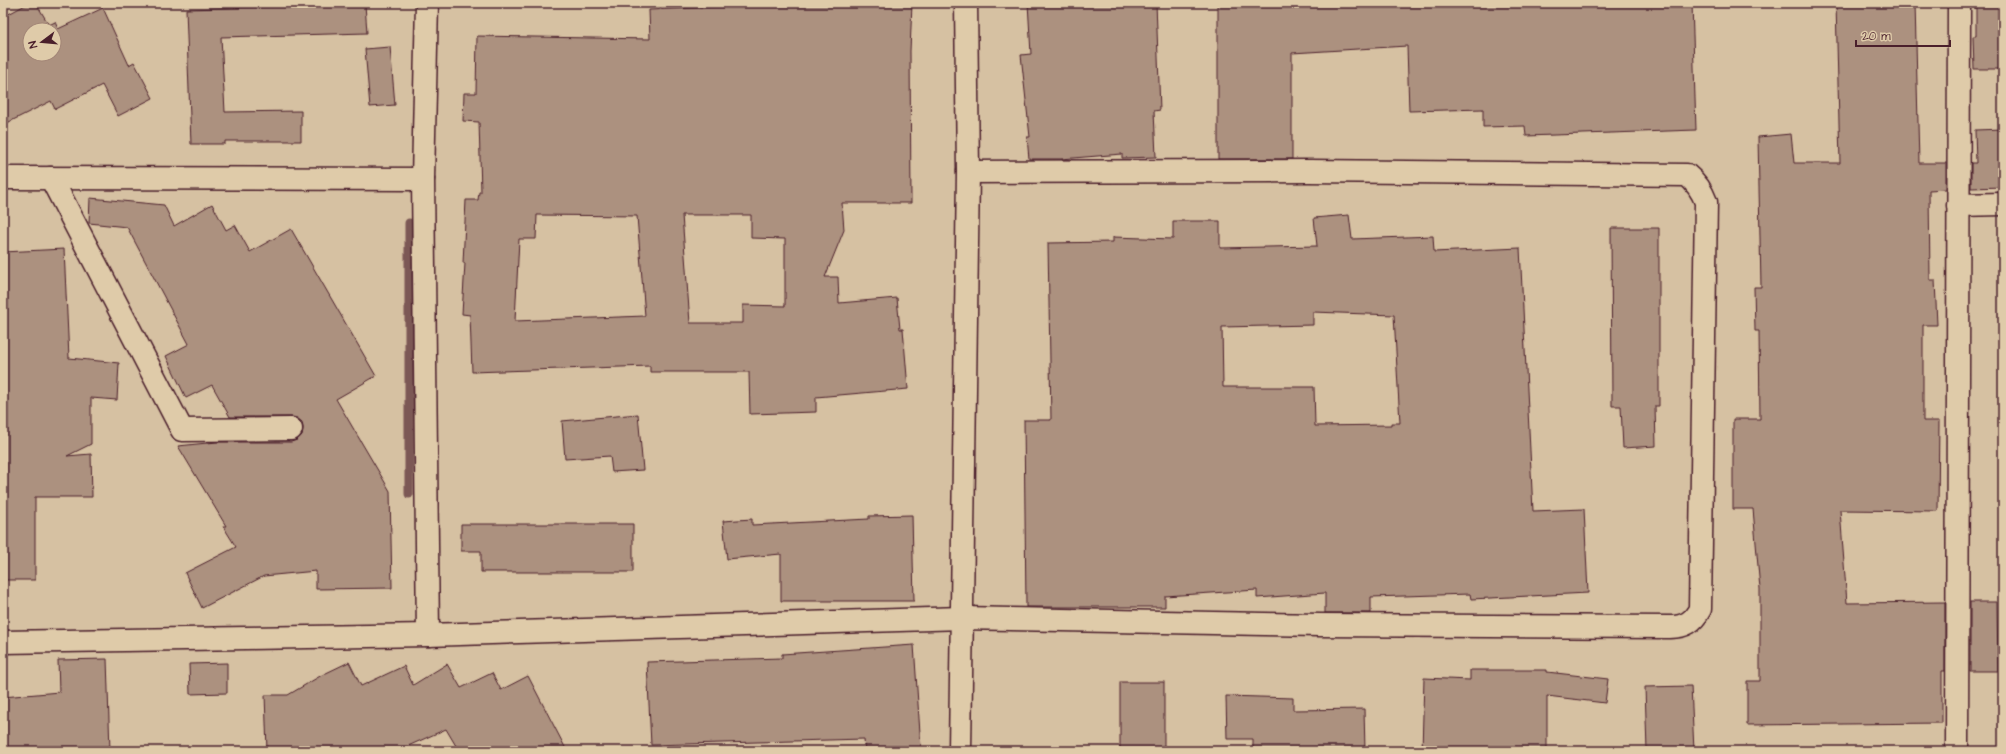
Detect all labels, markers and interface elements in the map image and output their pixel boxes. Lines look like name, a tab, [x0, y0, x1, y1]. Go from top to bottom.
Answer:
north arrow	[22, 22, 62, 62]
scale bar	[1856, 22, 1950, 48]
text: 20 m	[1862, 28, 1891, 45]
text: N	[25, 39, 41, 50]

